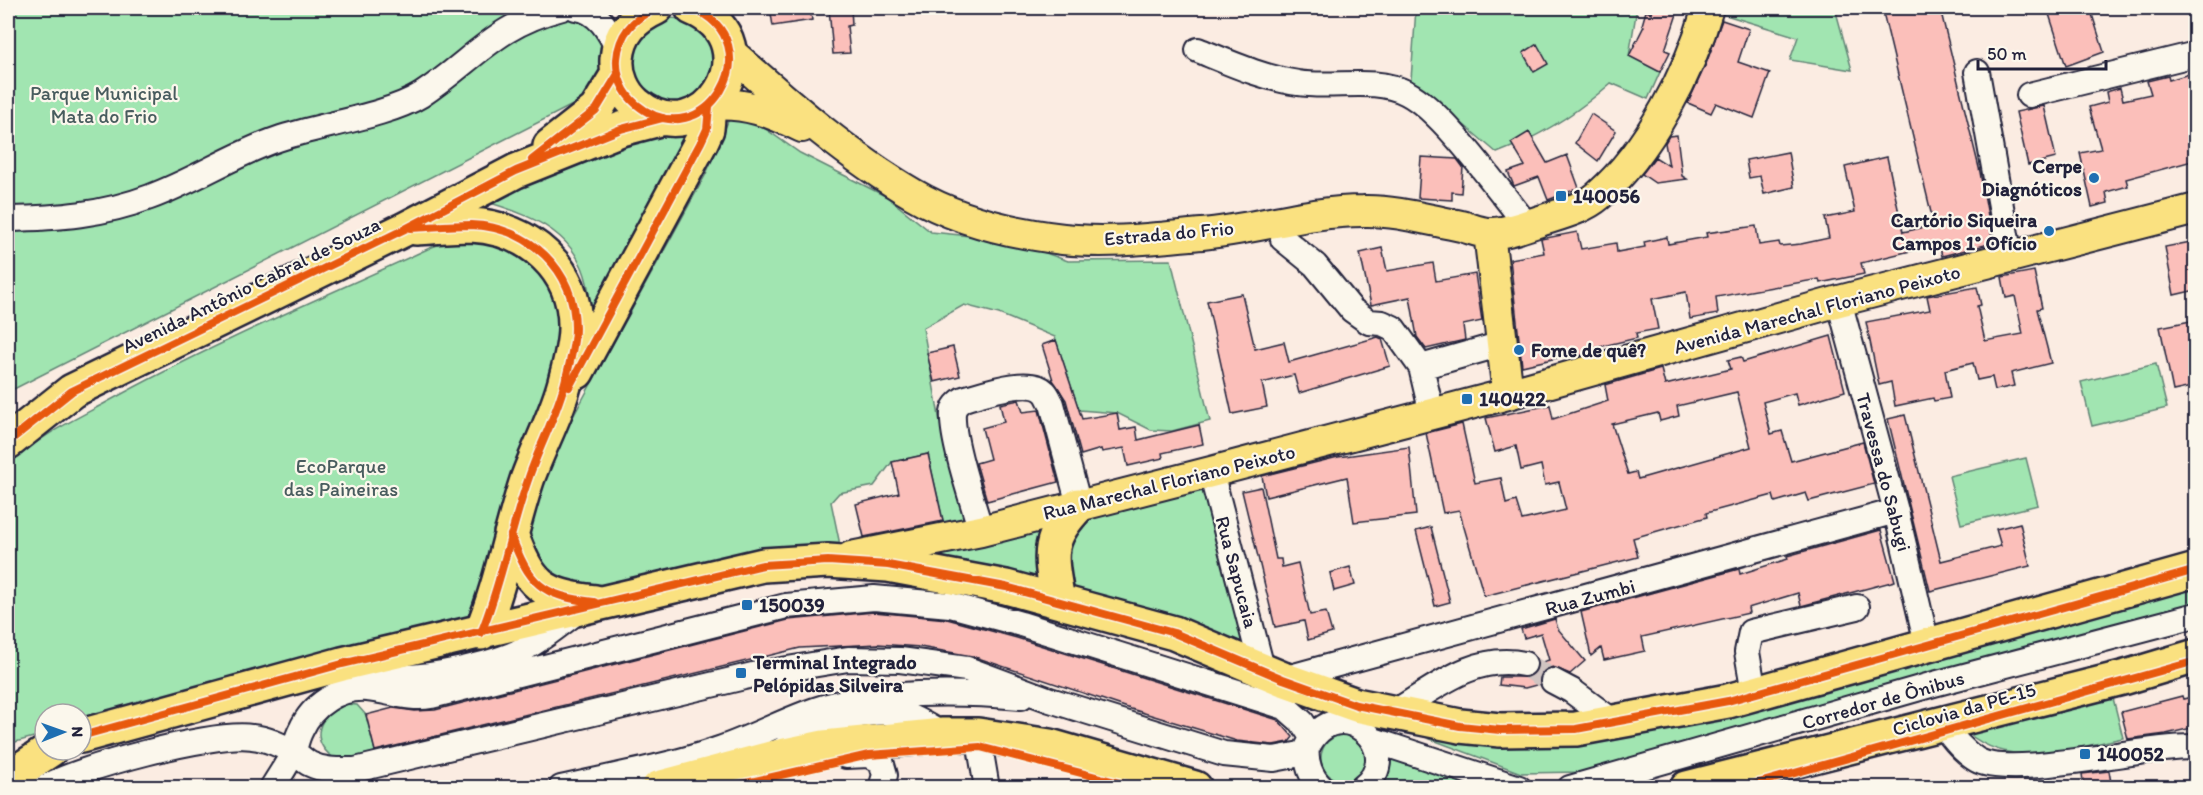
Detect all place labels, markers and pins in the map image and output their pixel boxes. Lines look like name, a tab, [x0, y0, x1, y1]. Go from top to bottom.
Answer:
place label: Cerpe Diagnóticos	[1982, 154, 2082, 202]
marker: Cerpe Diagnóticos	[2087, 171, 2101, 185]
place label: 140056	[1573, 184, 1640, 208]
marker: 140056	[1554, 189, 1568, 203]
place label: Cartório Siqueira Campos 1° Ofício	[1891, 208, 2037, 256]
marker: Cartório Siqueira Campos 1° Ofício	[2042, 224, 2056, 238]
place label: Fome de quê?	[1531, 338, 1646, 363]
marker: Fome de quê?	[1512, 343, 1526, 357]
place label: 140422	[1479, 387, 1546, 411]
marker: 140422	[1460, 392, 1474, 406]
place label: 150039	[759, 593, 825, 617]
marker: 150039	[740, 598, 754, 612]
place label: Terminal Integrado Pelópidas Silveira	[752, 650, 917, 698]
marker: Terminal Integrado Pelópidas Silveira	[734, 666, 748, 680]
place label: 140052	[2097, 742, 2164, 766]
marker: 140052	[2078, 747, 2092, 761]

